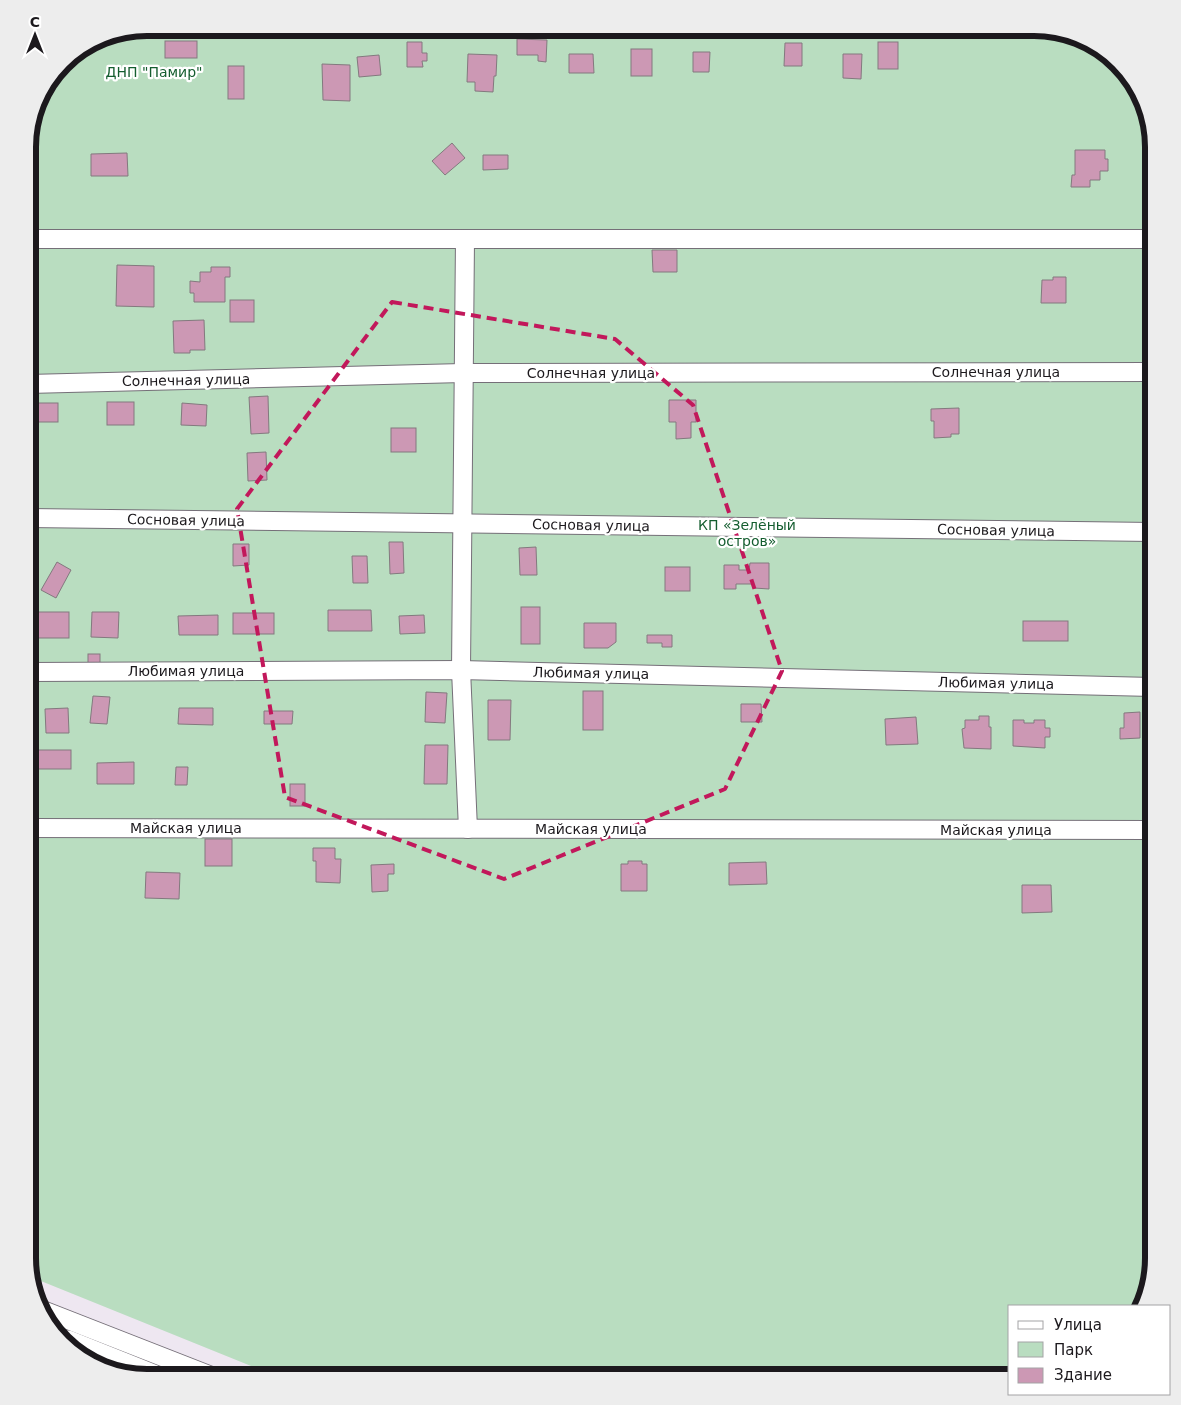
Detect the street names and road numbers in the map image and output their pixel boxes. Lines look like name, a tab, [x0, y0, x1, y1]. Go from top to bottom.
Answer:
street label: Солнечная улица	[932, 364, 1060, 380]
street label: Солнечная улица	[527, 365, 655, 381]
street label: Солнечная улица	[122, 371, 250, 389]
street label: Сосновая улица	[127, 511, 245, 529]
street label: Сосновая улица	[532, 516, 650, 534]
street label: Сосновая улица	[937, 521, 1055, 539]
street label: Любимая улица	[128, 663, 244, 679]
street label: Любимая улица	[533, 664, 649, 682]
street label: Любимая улица	[938, 674, 1054, 692]
street label: Майская улица	[130, 820, 242, 836]
street label: Майская улица	[535, 821, 647, 837]
street label: Майская улица	[940, 822, 1052, 838]

